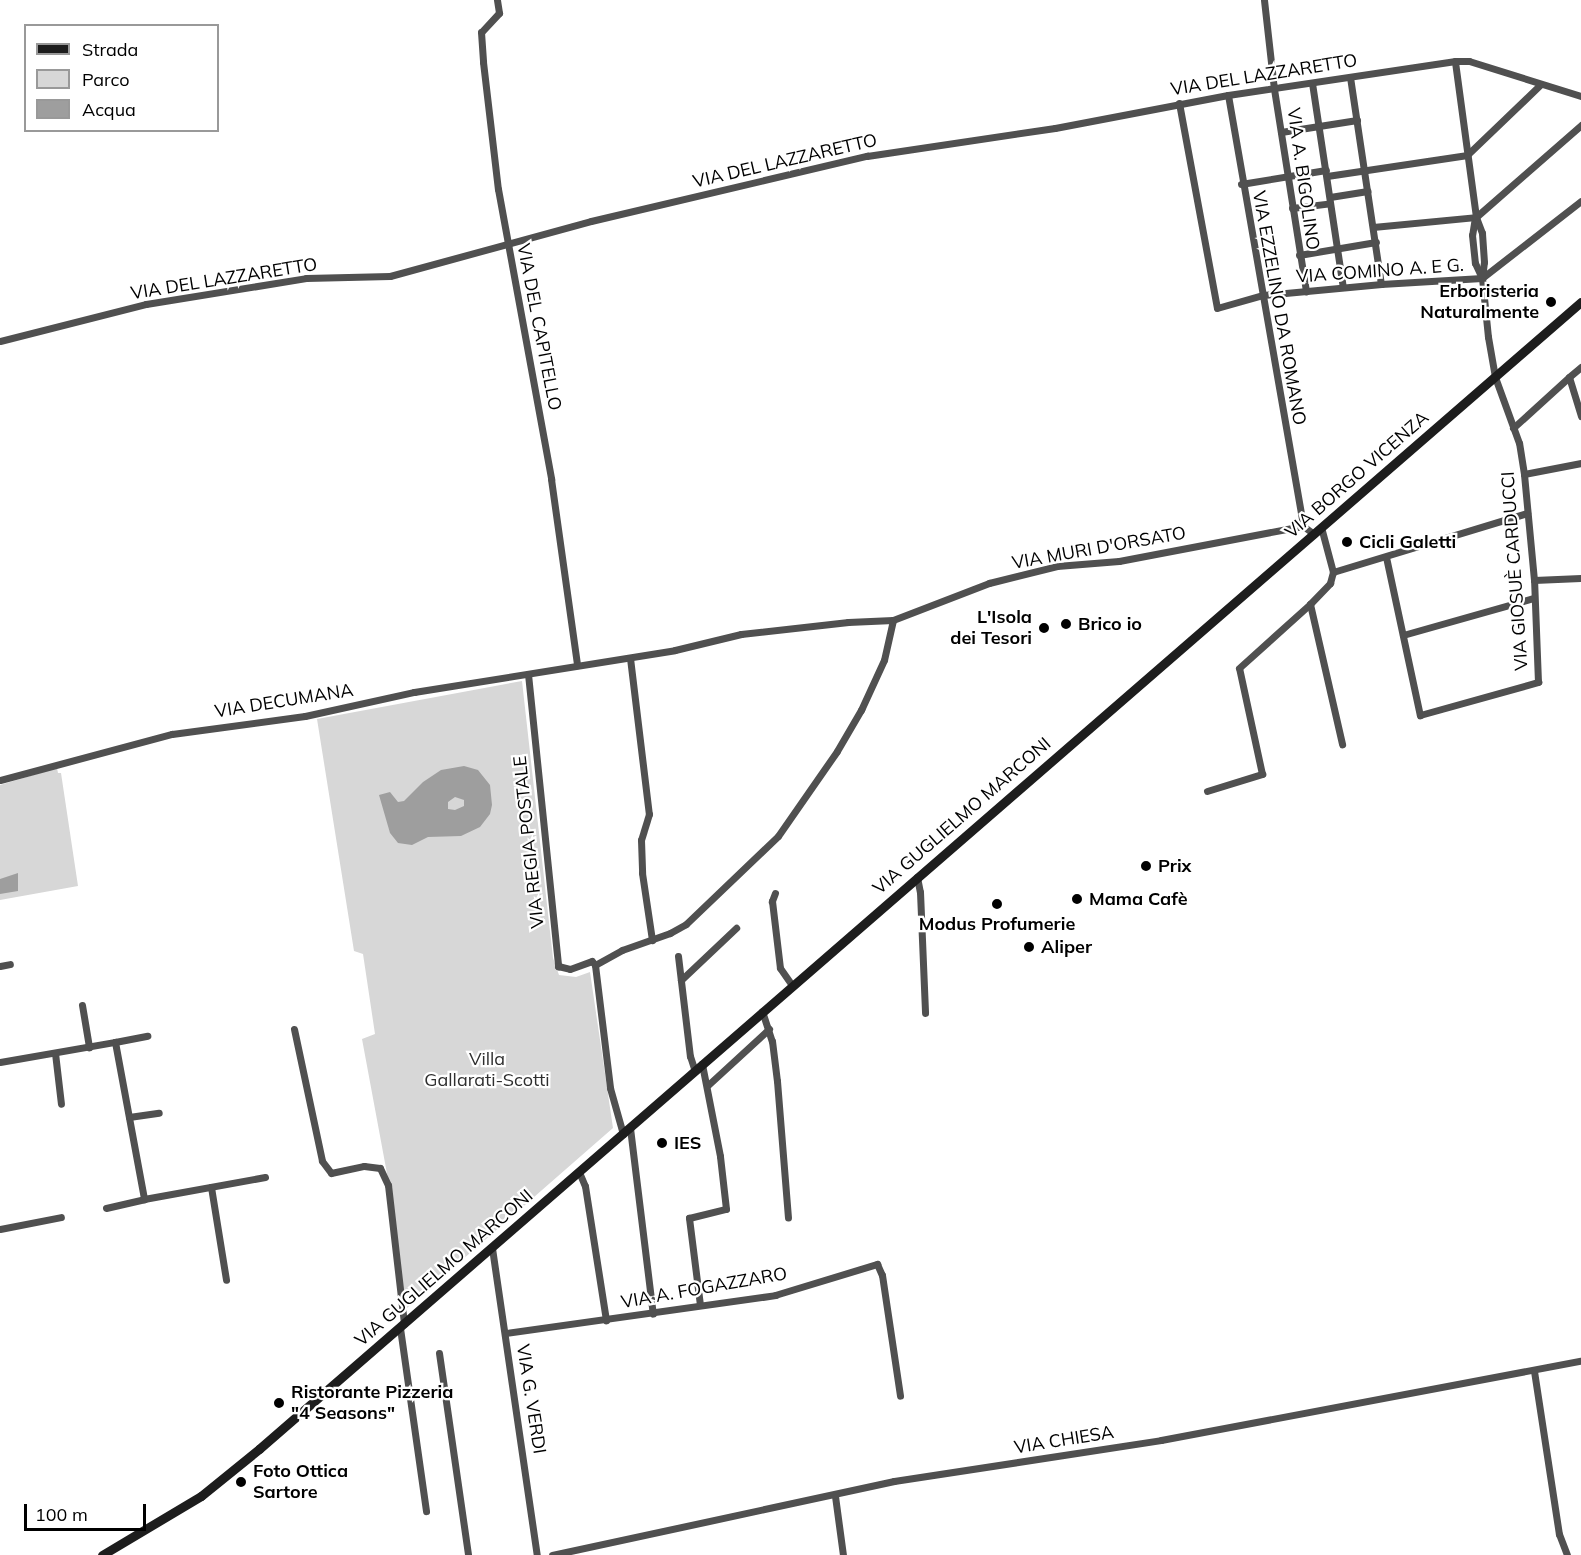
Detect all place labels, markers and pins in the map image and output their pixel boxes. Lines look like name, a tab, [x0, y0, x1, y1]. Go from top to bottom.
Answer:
place label: Erboristeria Naturalmente	[1420, 281, 1539, 324]
marker: Erboristeria Naturalmente	[1544, 295, 1558, 309]
place label: Cicli Galetti	[1359, 531, 1456, 553]
marker: Cicli Galetti	[1340, 535, 1354, 549]
place label: L'Isola dei Tesori	[950, 607, 1032, 650]
place label: Brico io	[1078, 613, 1142, 635]
marker: Brico io	[1059, 617, 1073, 631]
marker: L'Isola dei Tesori	[1037, 621, 1051, 635]
place label: Prix	[1158, 855, 1191, 877]
marker: Prix	[1139, 859, 1153, 873]
place label: Mama Cafè	[1089, 888, 1188, 910]
marker: Mama Cafè	[1070, 892, 1084, 906]
marker: Modus Profumerie	[990, 897, 1004, 911]
place label: Modus Profumerie	[919, 913, 1075, 935]
place label: Aliper	[1041, 936, 1092, 958]
marker: Aliper	[1022, 940, 1036, 954]
place label: IES	[674, 1132, 701, 1154]
marker: IES	[655, 1136, 669, 1150]
place label: Ristorante Pizzeria "4 Seasons"	[291, 1382, 453, 1424]
marker: Ristorante Pizzeria "4 Seasons"	[272, 1396, 286, 1410]
place label: Foto Ottica Sartore	[253, 1461, 348, 1504]
marker: Foto Ottica Sartore	[234, 1475, 248, 1489]

